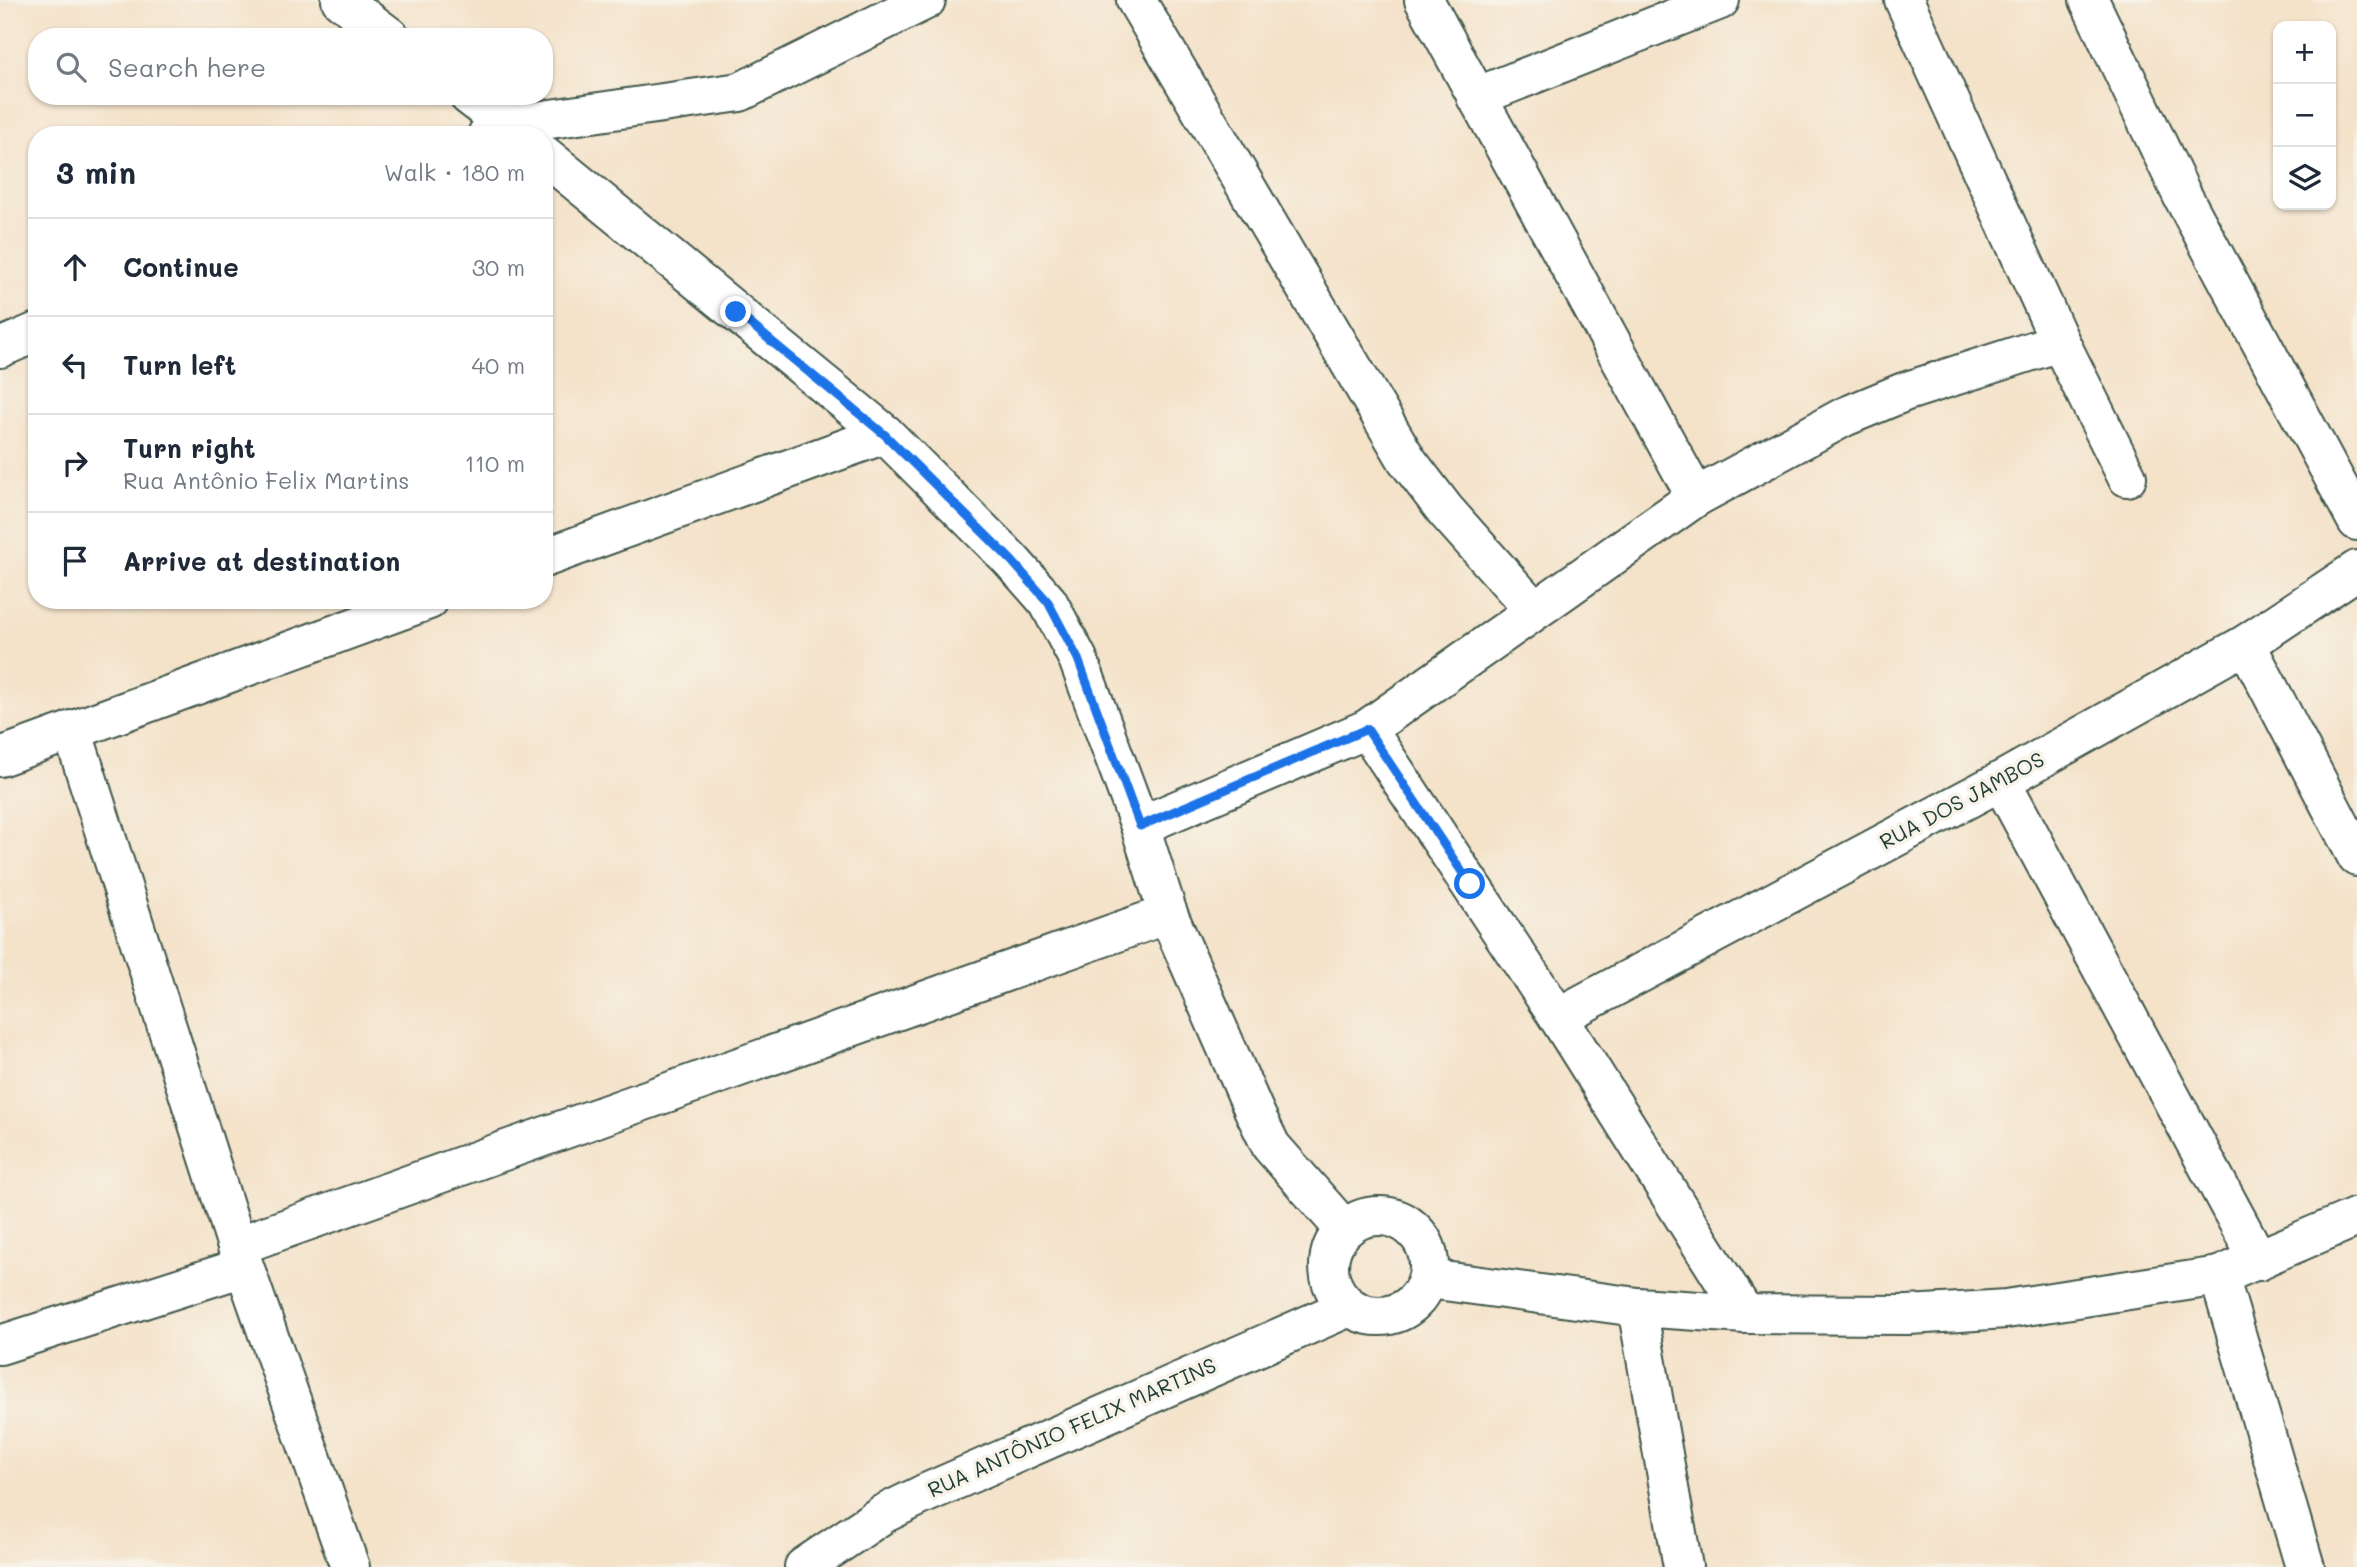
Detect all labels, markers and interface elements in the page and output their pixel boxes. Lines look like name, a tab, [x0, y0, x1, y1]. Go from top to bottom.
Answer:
map controls	[2273, 21, 2336, 210]
button: +	[2273, 21, 2336, 84]
search box	[28, 28, 553, 105]
icon: search	[52, 48, 90, 86]
text: Search here	[108, 50, 266, 84]
button: −	[2273, 84, 2336, 147]
button: layers	[2273, 147, 2336, 210]
text: 3 min	[56, 152, 136, 192]
text: Walk · 180 m	[384, 157, 525, 187]
icon: ahead	[56, 248, 94, 286]
text: Continue	[123, 250, 239, 284]
text: 30 m	[472, 252, 525, 282]
route end	[720, 296, 751, 327]
icon: left	[56, 346, 94, 384]
text: Turn left	[123, 348, 236, 382]
text: 40 m	[472, 350, 525, 380]
text: Turn right	[123, 431, 256, 465]
icon: right	[56, 444, 94, 482]
text: 110 m	[465, 448, 525, 478]
text: Rua Antônio Felix Martins	[123, 465, 409, 495]
icon: arrive	[56, 542, 94, 580]
text: Arrive at destination	[123, 544, 400, 578]
street label: RUA DOS JAMBOS	[1874, 745, 2048, 854]
route start	[1454, 868, 1485, 899]
street label: RUA ANTÔNIO FELIX MARTINS	[923, 1351, 1220, 1503]

